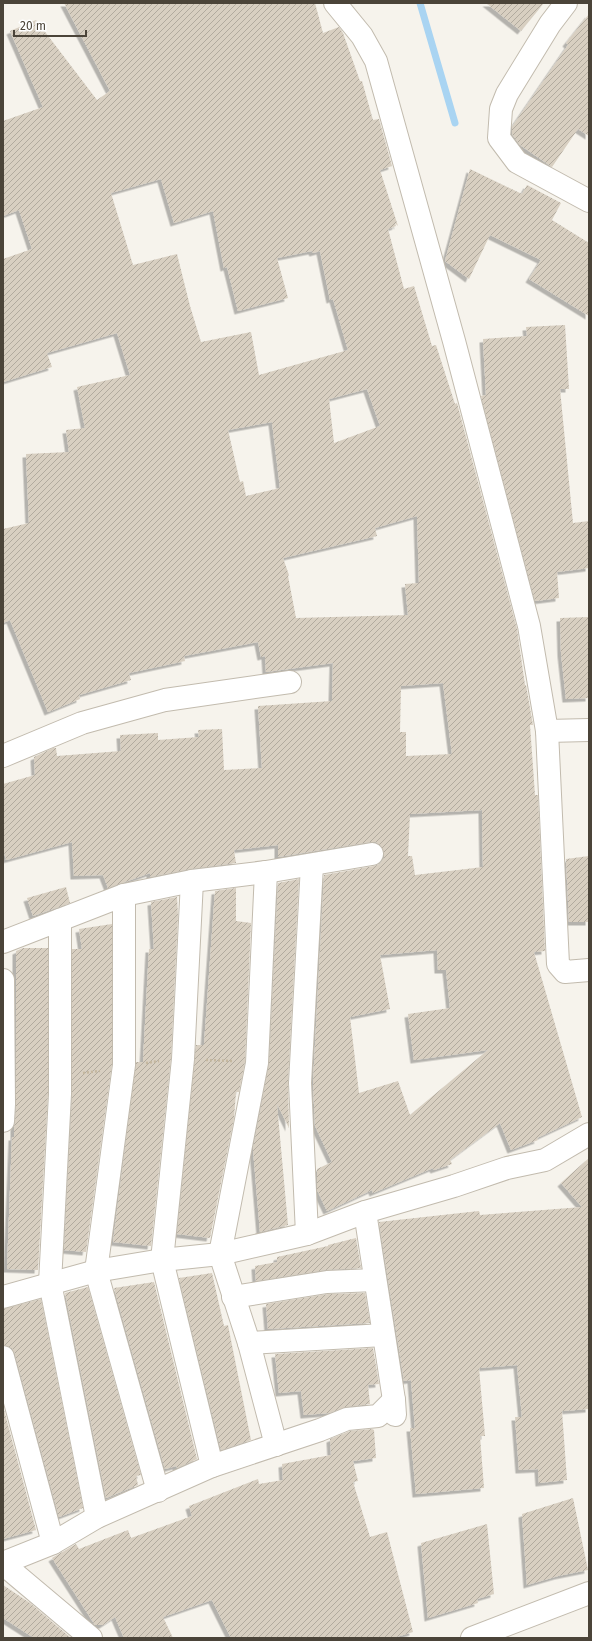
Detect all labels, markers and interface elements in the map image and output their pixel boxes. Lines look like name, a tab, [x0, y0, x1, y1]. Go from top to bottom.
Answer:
scale bar	[14, 12, 86, 38]
text: 20 m	[20, 19, 46, 33]

